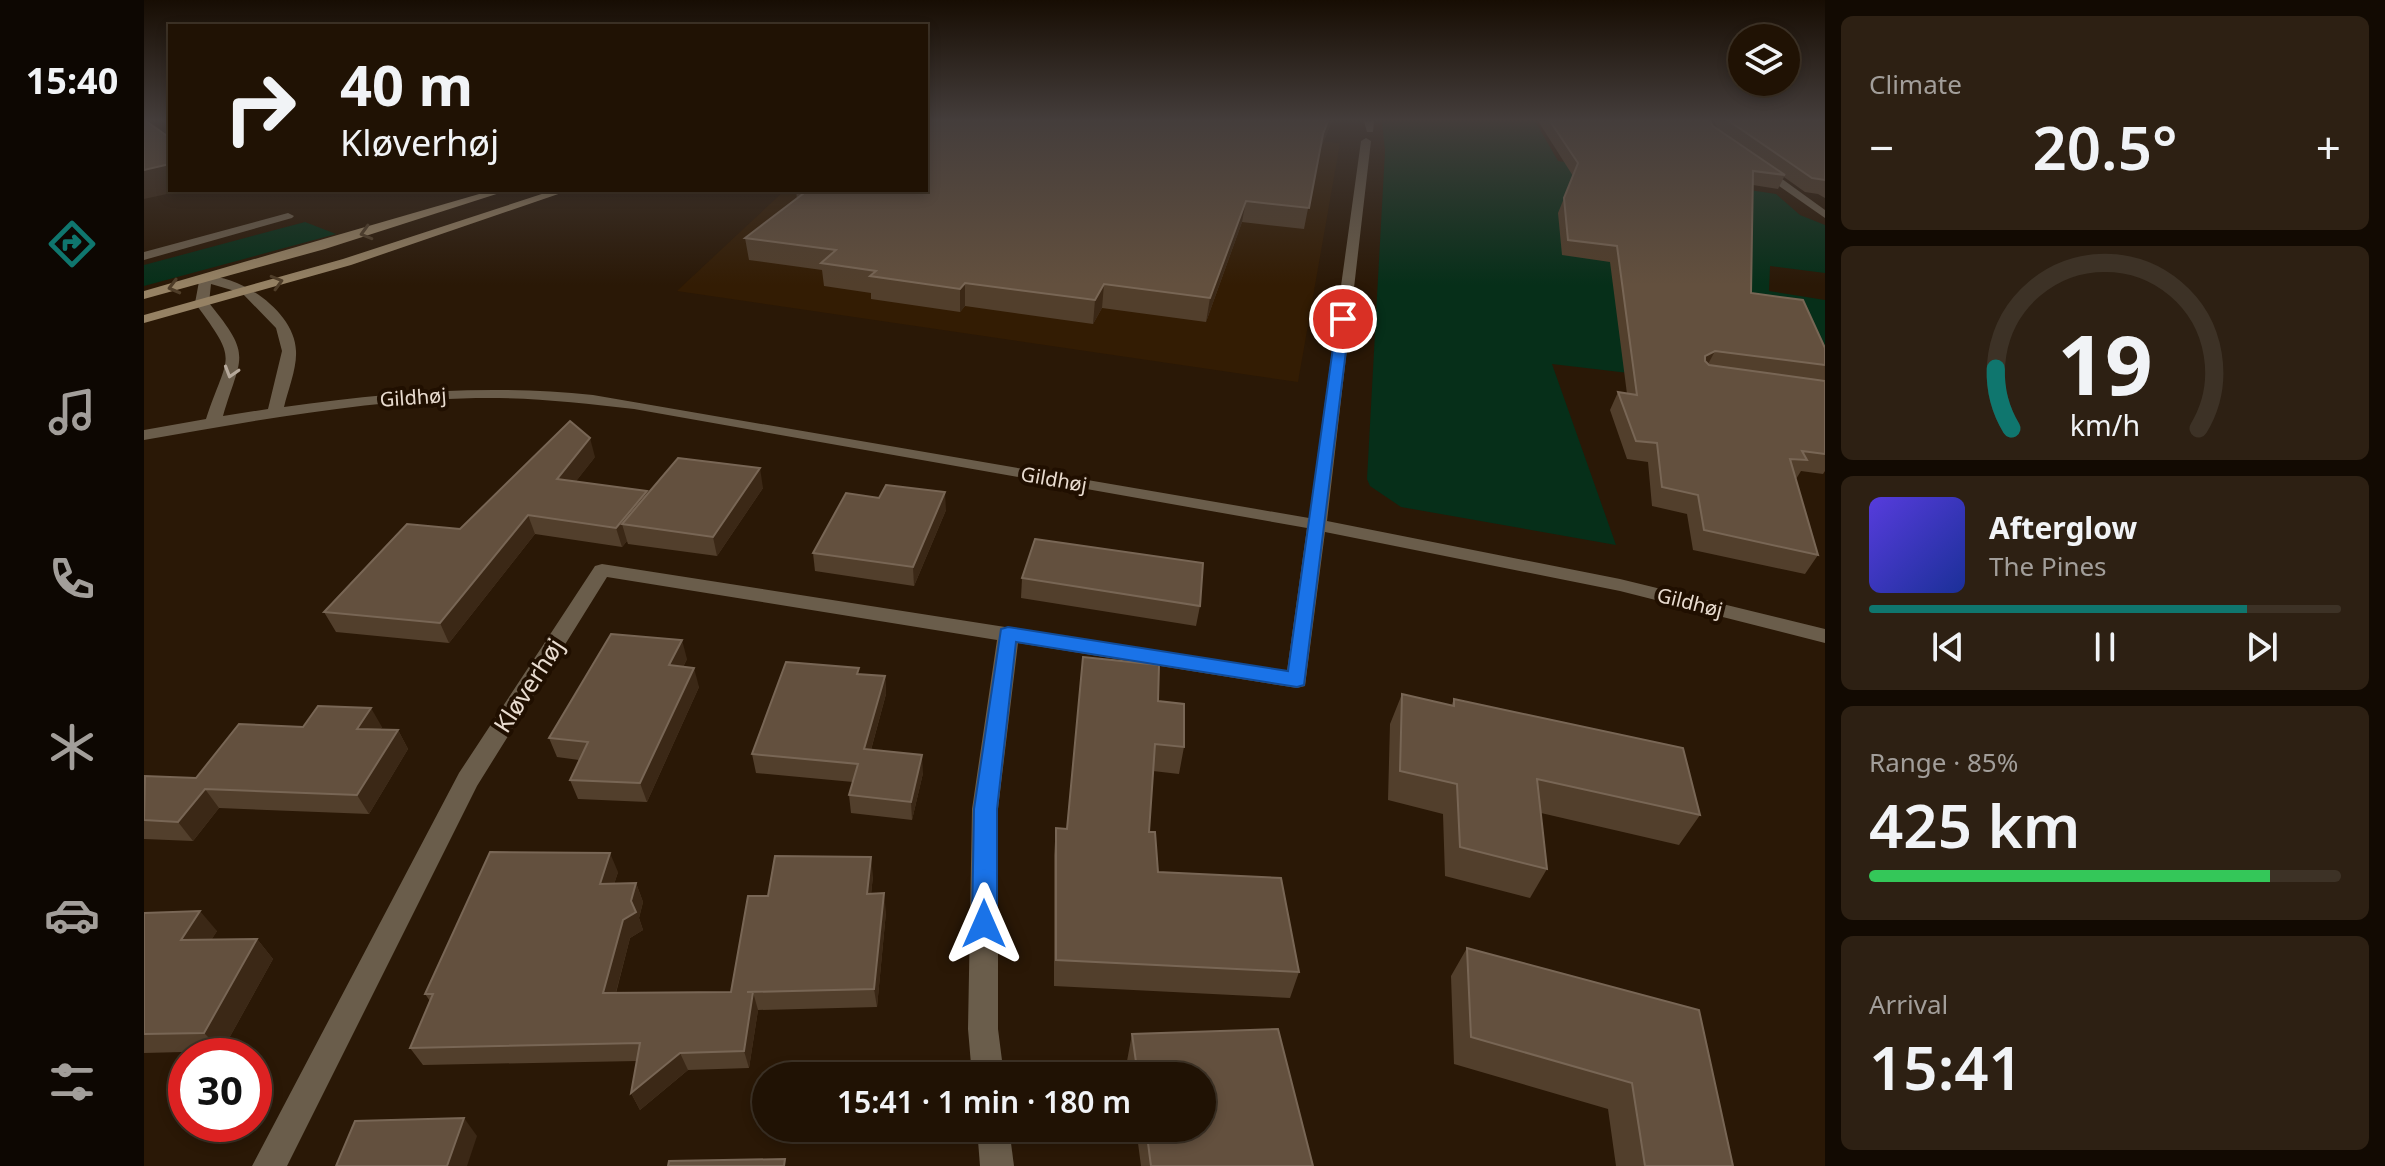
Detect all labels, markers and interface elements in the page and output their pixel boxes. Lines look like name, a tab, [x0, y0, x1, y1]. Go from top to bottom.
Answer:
map controls	[1728, 24, 1800, 96]
button: layers	[1728, 24, 1800, 96]
text: 40 m	[340, 46, 473, 122]
text: 15:40	[26, 56, 118, 105]
icon: right	[208, 56, 312, 160]
text: Climate	[1869, 66, 1962, 102]
text: 20.5°	[2032, 106, 2178, 188]
text: −	[1869, 117, 1894, 177]
text: +	[2316, 117, 2341, 177]
text: Kløverhøj	[340, 118, 499, 167]
icon: directions	[44, 216, 100, 272]
one-way arrow	[360, 224, 374, 240]
one-way arrow	[270, 275, 284, 291]
one-way arrow	[168, 277, 182, 294]
pin	[1309, 285, 1377, 353]
icon: arrive	[1321, 297, 1365, 341]
text: 19	[2057, 306, 2153, 419]
one-way arrow	[224, 365, 240, 378]
street label: Gildhøj	[379, 381, 447, 413]
icon: music	[44, 384, 100, 440]
text: km/h	[2070, 405, 2140, 444]
street label: Gildhøj	[1019, 460, 1089, 498]
text: Afterglow	[1989, 507, 2137, 548]
text: The Pines	[1989, 548, 2107, 584]
icon: phone	[44, 551, 100, 607]
street label: Gildhøj	[1654, 581, 1726, 623]
icon: previous	[1926, 625, 1970, 669]
icon: pause	[2083, 625, 2127, 669]
icon: next	[2240, 625, 2284, 669]
street label: Kløverhøj	[485, 631, 571, 739]
icon: climate	[44, 719, 100, 775]
text: Range · 85%	[1869, 744, 2018, 780]
text: 425 km	[1869, 784, 2080, 866]
position arrow	[942, 882, 1026, 966]
icon: car	[44, 887, 100, 943]
text: Arrival	[1869, 986, 1948, 1022]
text: 15:41	[1869, 1026, 2023, 1108]
speed limit sign: 30	[168, 1038, 272, 1142]
icon: filters	[44, 1054, 100, 1110]
text: 15:41 · 1 min · 180 m	[837, 1081, 1131, 1122]

